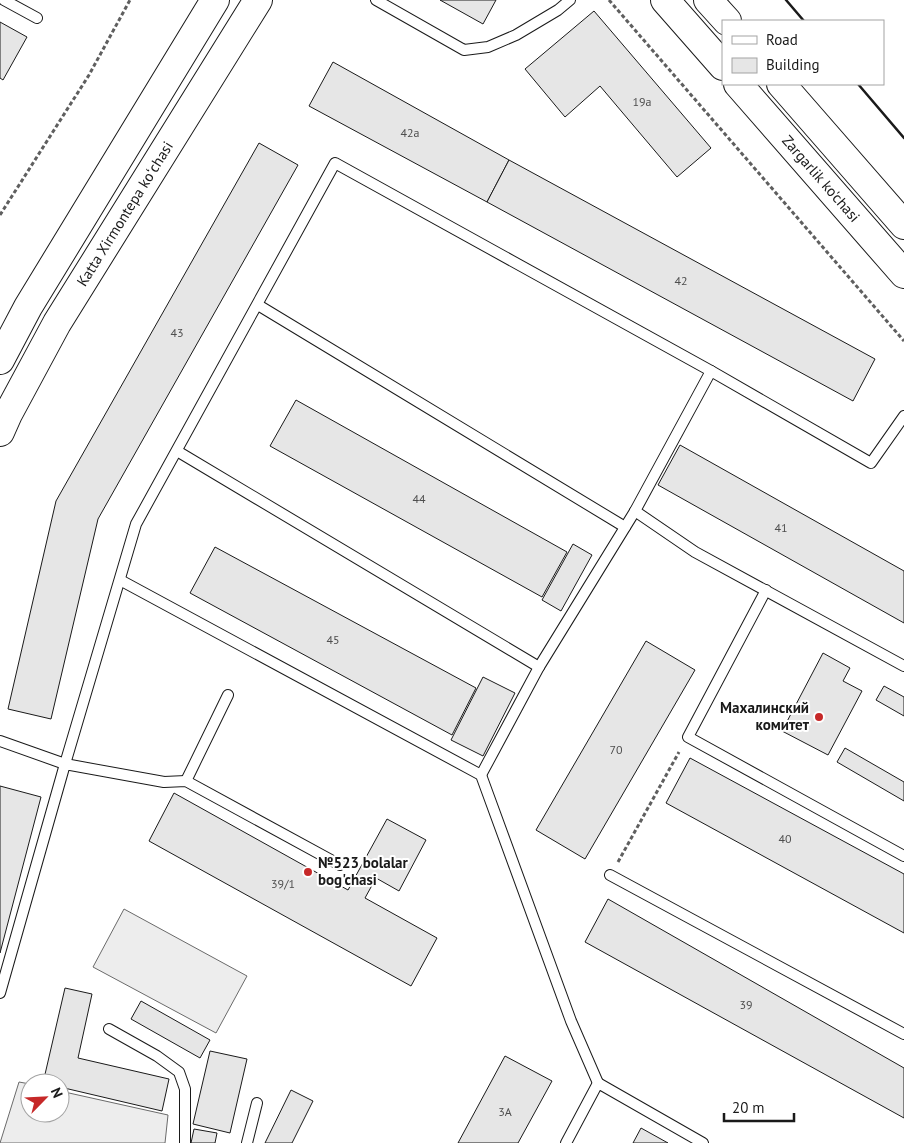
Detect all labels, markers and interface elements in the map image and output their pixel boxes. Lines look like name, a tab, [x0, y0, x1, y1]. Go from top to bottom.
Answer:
legend	[722, 20, 884, 85]
text: Road	[766, 30, 798, 49]
text: Building	[766, 55, 820, 74]
house number: 19a	[632, 94, 652, 109]
house number: 42a	[400, 125, 420, 140]
street label: Zargarlik ko'chasi	[778, 131, 864, 226]
street label: Katta Xirmontepa koʻchasi	[72, 138, 177, 290]
house number: 42	[674, 273, 688, 288]
house number: 43	[170, 325, 184, 340]
house number: 44	[412, 491, 426, 506]
house number: 41	[774, 520, 788, 535]
house number: 45	[326, 632, 340, 647]
place label: Махалинский комитет	[720, 698, 810, 734]
marker: Махалинский комитет	[813, 711, 825, 723]
house number: 70	[609, 742, 623, 757]
house number: 40	[778, 831, 792, 846]
place label: №523 bolalar bog'chasi	[318, 853, 409, 889]
marker: №523 bolalar bog'chasi	[302, 866, 314, 878]
house number: 39/1	[271, 876, 295, 891]
house number: 39	[739, 997, 753, 1012]
north arrow	[20, 1073, 70, 1123]
text: N	[47, 1085, 67, 1101]
scale bar	[724, 1090, 794, 1122]
text: 20 m	[732, 1098, 765, 1117]
house number: 3A	[498, 1104, 512, 1119]

